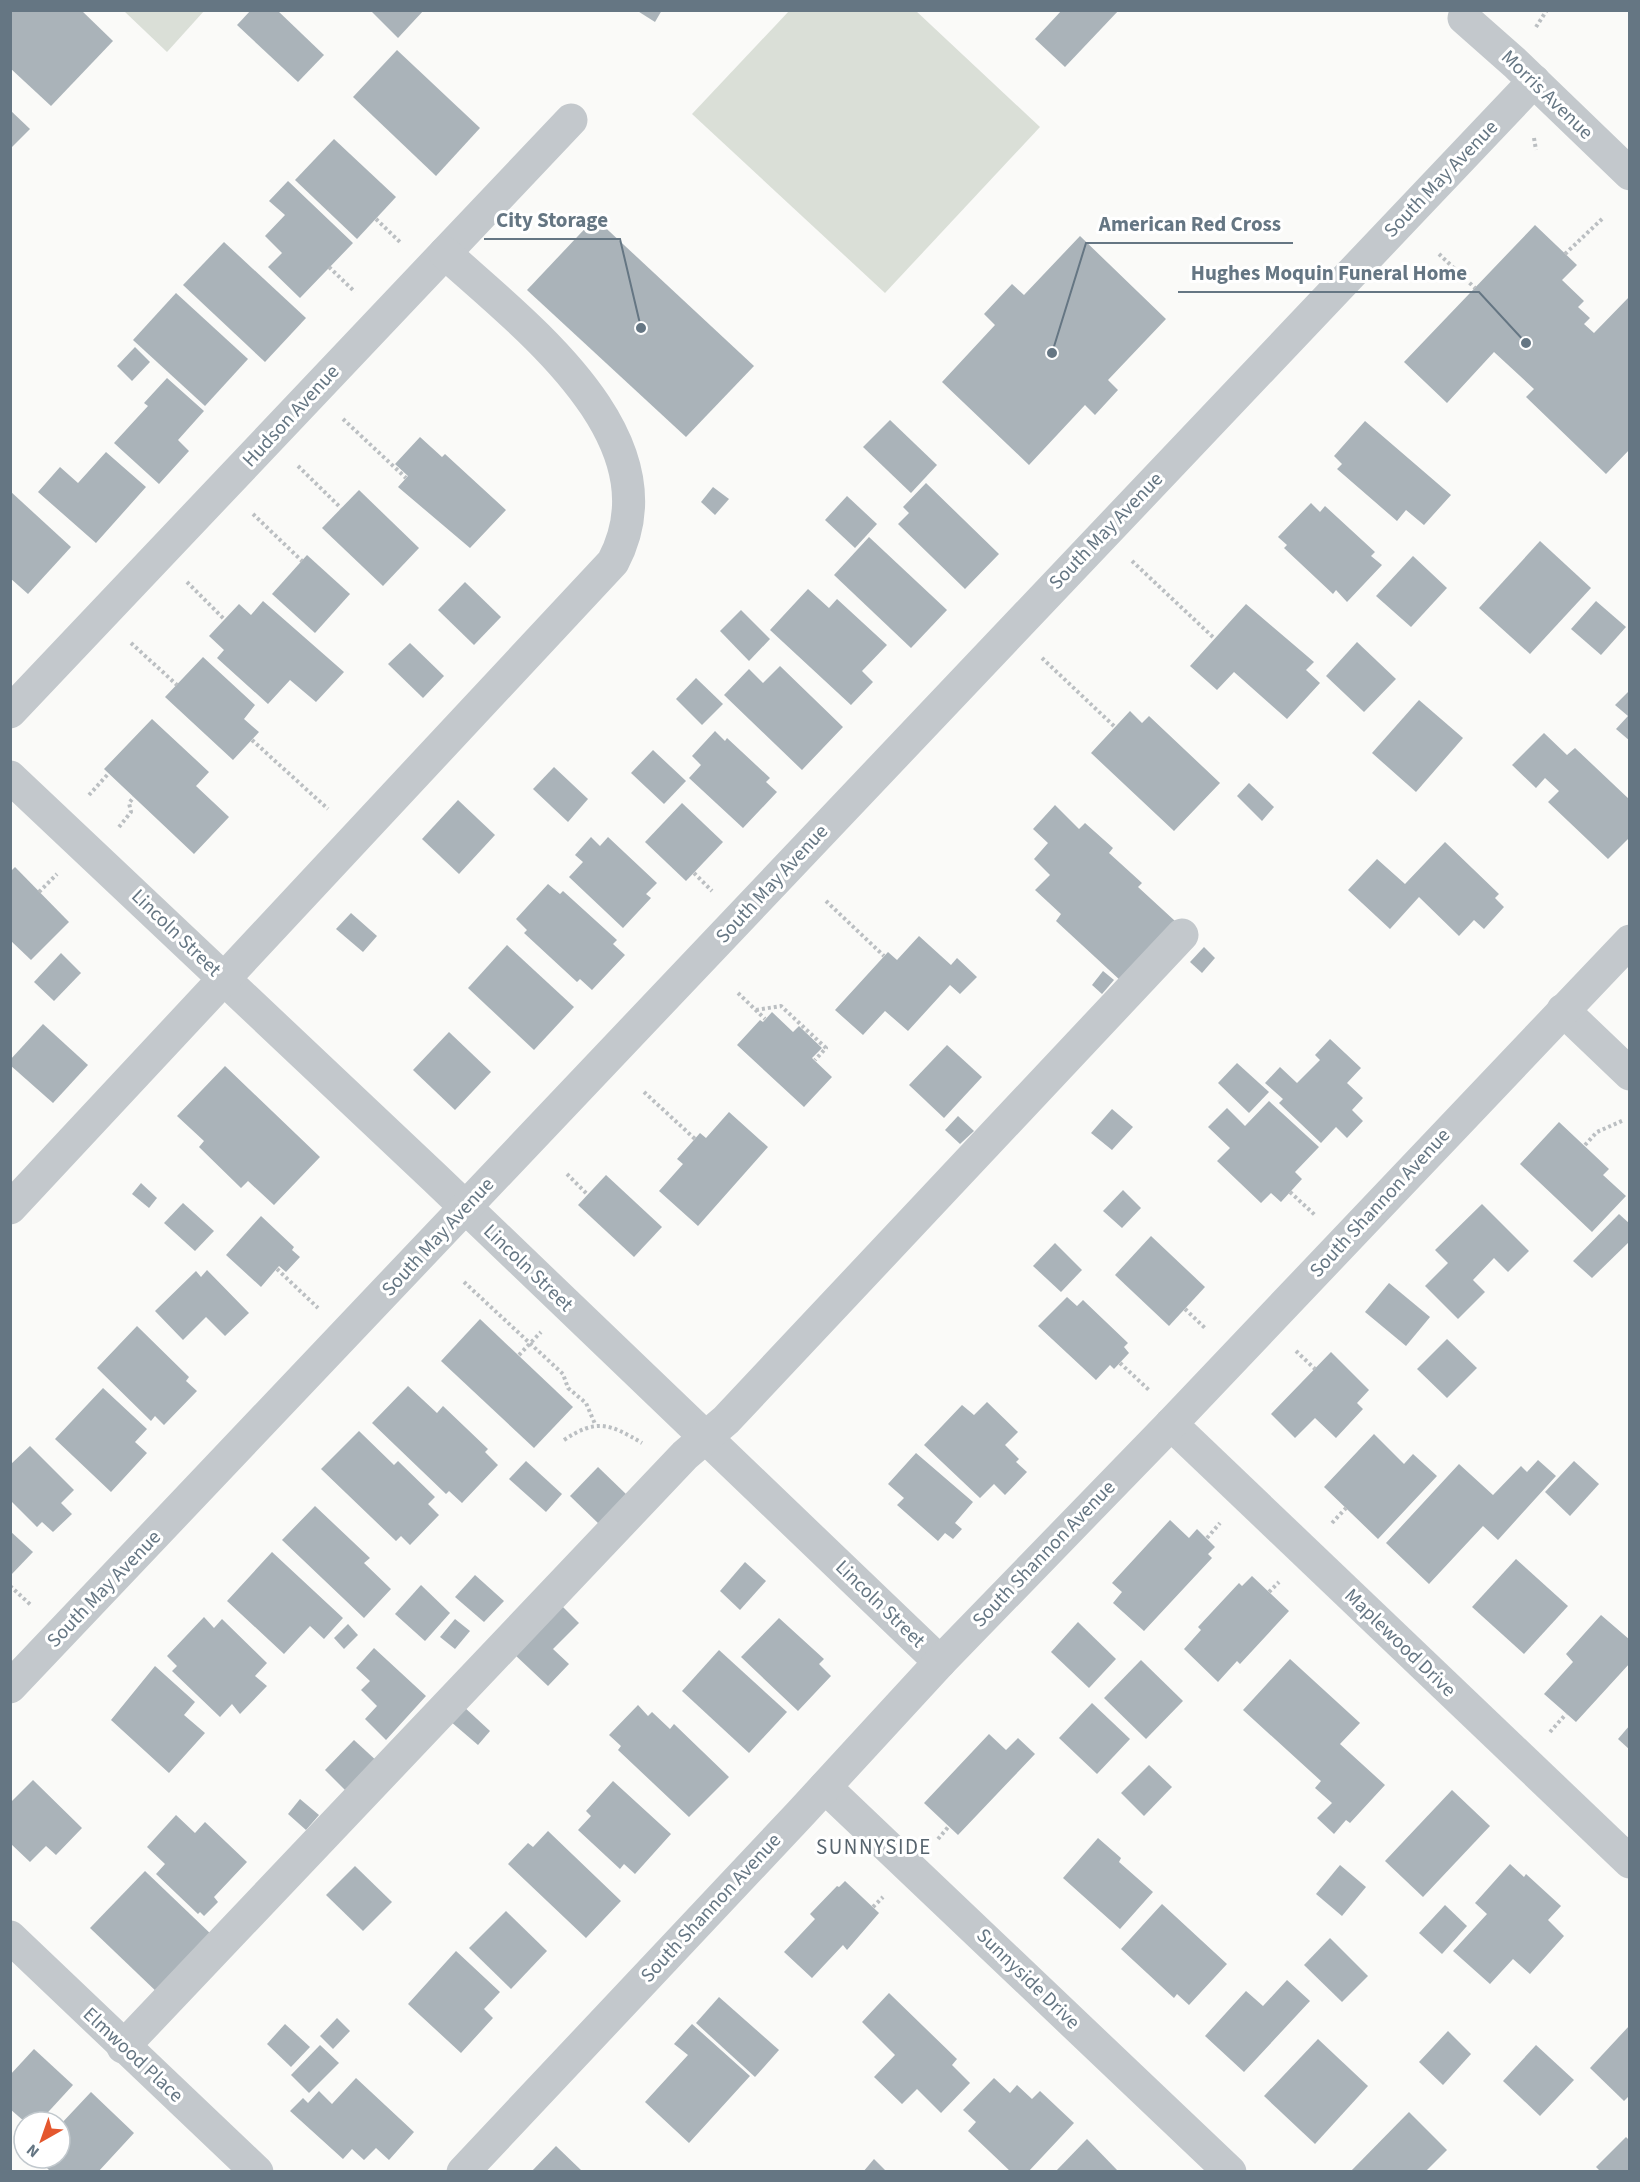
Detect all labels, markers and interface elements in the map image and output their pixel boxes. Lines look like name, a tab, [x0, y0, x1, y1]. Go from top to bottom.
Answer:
street label: Morris Avenue	[1495, 44, 1599, 146]
street label: South May Avenue	[1378, 114, 1504, 244]
callout: City Storage	[484, 200, 620, 239]
callout: American Red Cross	[1086, 204, 1293, 243]
text: City Storage	[496, 205, 608, 235]
text: American Red Cross	[1098, 209, 1281, 239]
callout: Hughes Moquin Funeral Home	[1178, 253, 1479, 292]
text: Hughes Moquin Funeral Home	[1191, 258, 1467, 288]
street label: Hudson Avenue	[236, 359, 346, 473]
street label: South May Avenue	[1043, 466, 1169, 596]
street label: South May Avenue	[709, 818, 835, 950]
street label: Lincoln Street	[125, 883, 227, 983]
street label: South Shannon Avenue	[1303, 1122, 1457, 1284]
street label: South May Avenue	[375, 1171, 501, 1303]
street label: Lincoln Street	[477, 1218, 579, 1318]
street label: South Shannon Avenue	[966, 1474, 1122, 1634]
street label: South May Avenue	[41, 1524, 167, 1654]
street label: Lincoln Street	[829, 1554, 931, 1654]
street label: Maplewood Drive	[1338, 1582, 1462, 1704]
street label: South Shannon Avenue	[634, 1827, 788, 1989]
district label: SUNNYSIDE	[816, 1832, 932, 1862]
street label: Sunnyside Drive	[970, 1922, 1086, 2036]
street label: Elmwood Place	[76, 2001, 190, 2109]
north arrow	[12, 2110, 72, 2170]
text: N	[22, 2139, 44, 2163]

